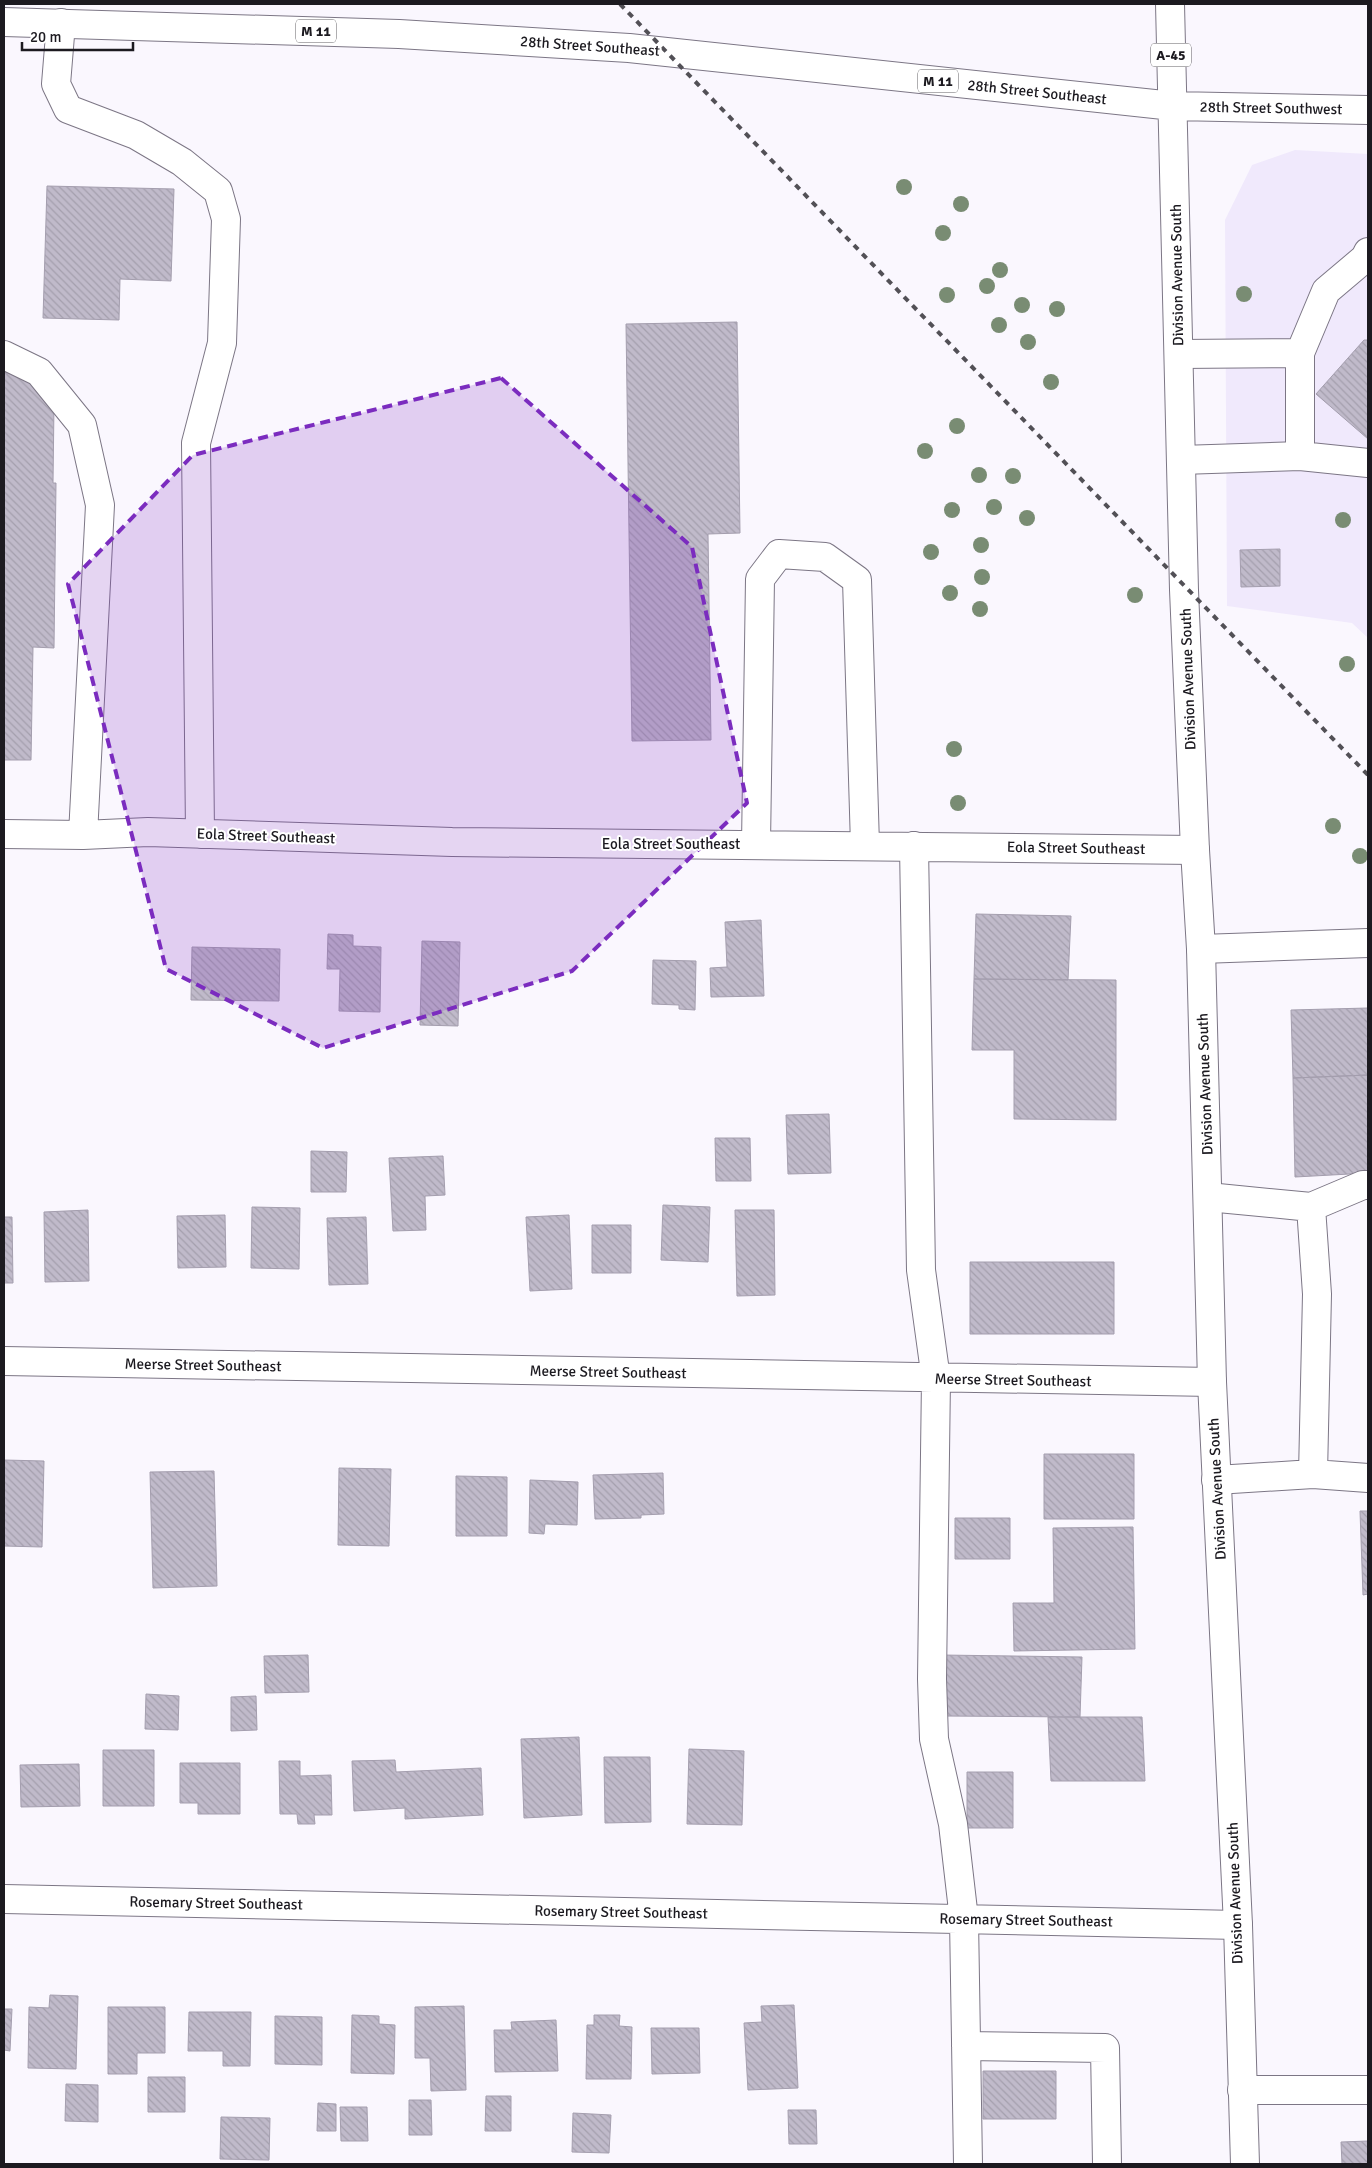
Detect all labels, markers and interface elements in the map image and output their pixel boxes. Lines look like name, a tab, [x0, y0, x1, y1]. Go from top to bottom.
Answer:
scale bar	[22, 20, 134, 52]
road number: M 11	[296, 20, 336, 42]
text: 20 m	[30, 28, 61, 46]
street label: 28th Street Southeast	[520, 32, 660, 60]
road number: A-45	[1151, 44, 1191, 66]
road number: M 11	[918, 70, 958, 92]
street label: 28th Street Southeast	[966, 76, 1108, 108]
street label: 28th Street Southwest	[1199, 98, 1343, 118]
street label: Division Avenue South	[1167, 204, 1187, 346]
street label: Division Avenue South	[1177, 608, 1199, 750]
street label: Eola Street Southeast	[196, 825, 336, 847]
street label: Eola Street Southeast	[602, 835, 740, 853]
street label: Eola Street Southeast	[1007, 838, 1145, 858]
street label: Division Avenue South	[1194, 1013, 1216, 1155]
street label: Meerse Street Southeast	[124, 1355, 282, 1375]
street label: Meerse Street Southeast	[529, 1362, 687, 1382]
street label: Meerse Street Southeast	[934, 1370, 1092, 1390]
street label: Division Avenue South	[1204, 1417, 1230, 1561]
street label: Division Avenue South	[1224, 1822, 1246, 1964]
street label: Rosemary Street Southeast	[129, 1892, 303, 1914]
street label: Rosemary Street Southeast	[534, 1901, 708, 1923]
street label: Rosemary Street Southeast	[939, 1909, 1113, 1931]

